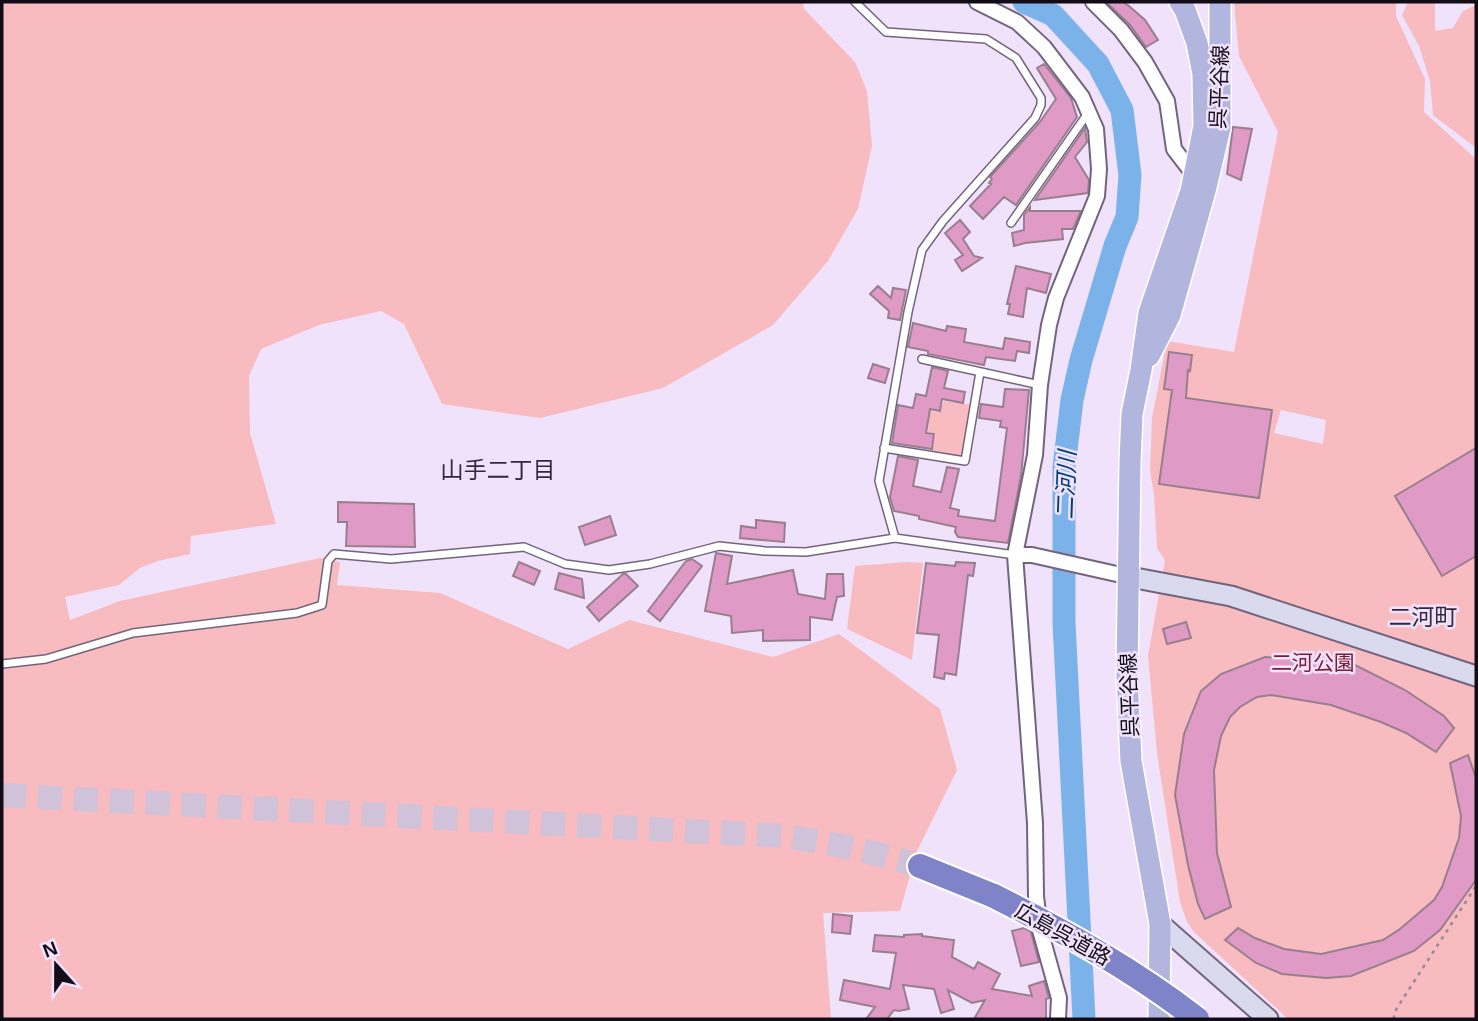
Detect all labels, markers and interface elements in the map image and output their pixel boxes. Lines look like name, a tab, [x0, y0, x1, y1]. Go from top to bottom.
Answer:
street label: 呉平谷線	[1206, 45, 1232, 129]
water label: 二河川	[1052, 447, 1080, 520]
district label: 山手二丁目	[441, 457, 556, 483]
district label: 二河町	[1389, 604, 1458, 630]
park label: 二河公園	[1271, 651, 1355, 674]
street label: 呉平谷線	[1116, 653, 1142, 737]
street label: 広島呉道路	[1012, 898, 1114, 970]
north arrow	[21, 930, 91, 1000]
text: N	[40, 937, 60, 962]

